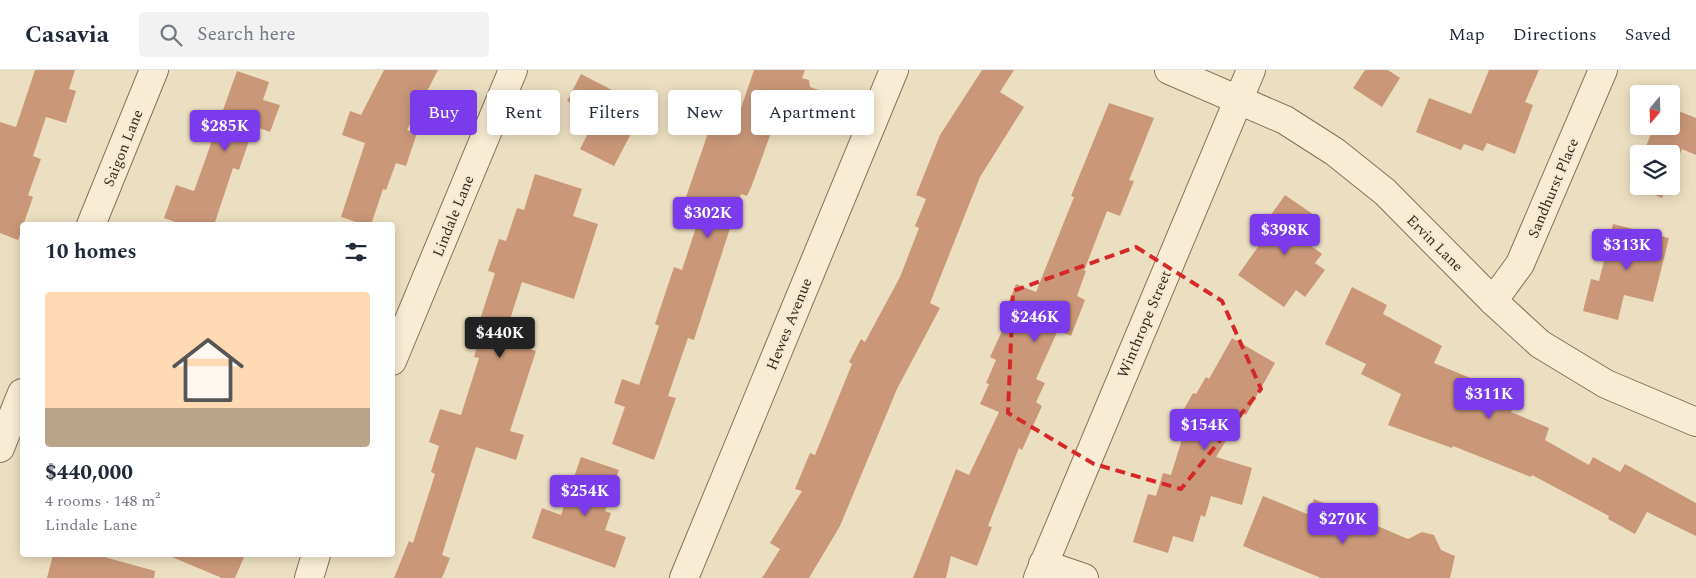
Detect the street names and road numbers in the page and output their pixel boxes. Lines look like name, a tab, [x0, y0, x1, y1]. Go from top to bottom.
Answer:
street label: Saigon Lane	[97, 106, 149, 190]
street label: Sandhurst Place	[1522, 134, 1585, 242]
street label: Lindale Lane	[427, 172, 480, 261]
street label: Ervin Lane	[1401, 209, 1469, 277]
street label: Winthrope Street	[1111, 267, 1178, 382]
street label: Hewes Avenue	[760, 275, 818, 374]

